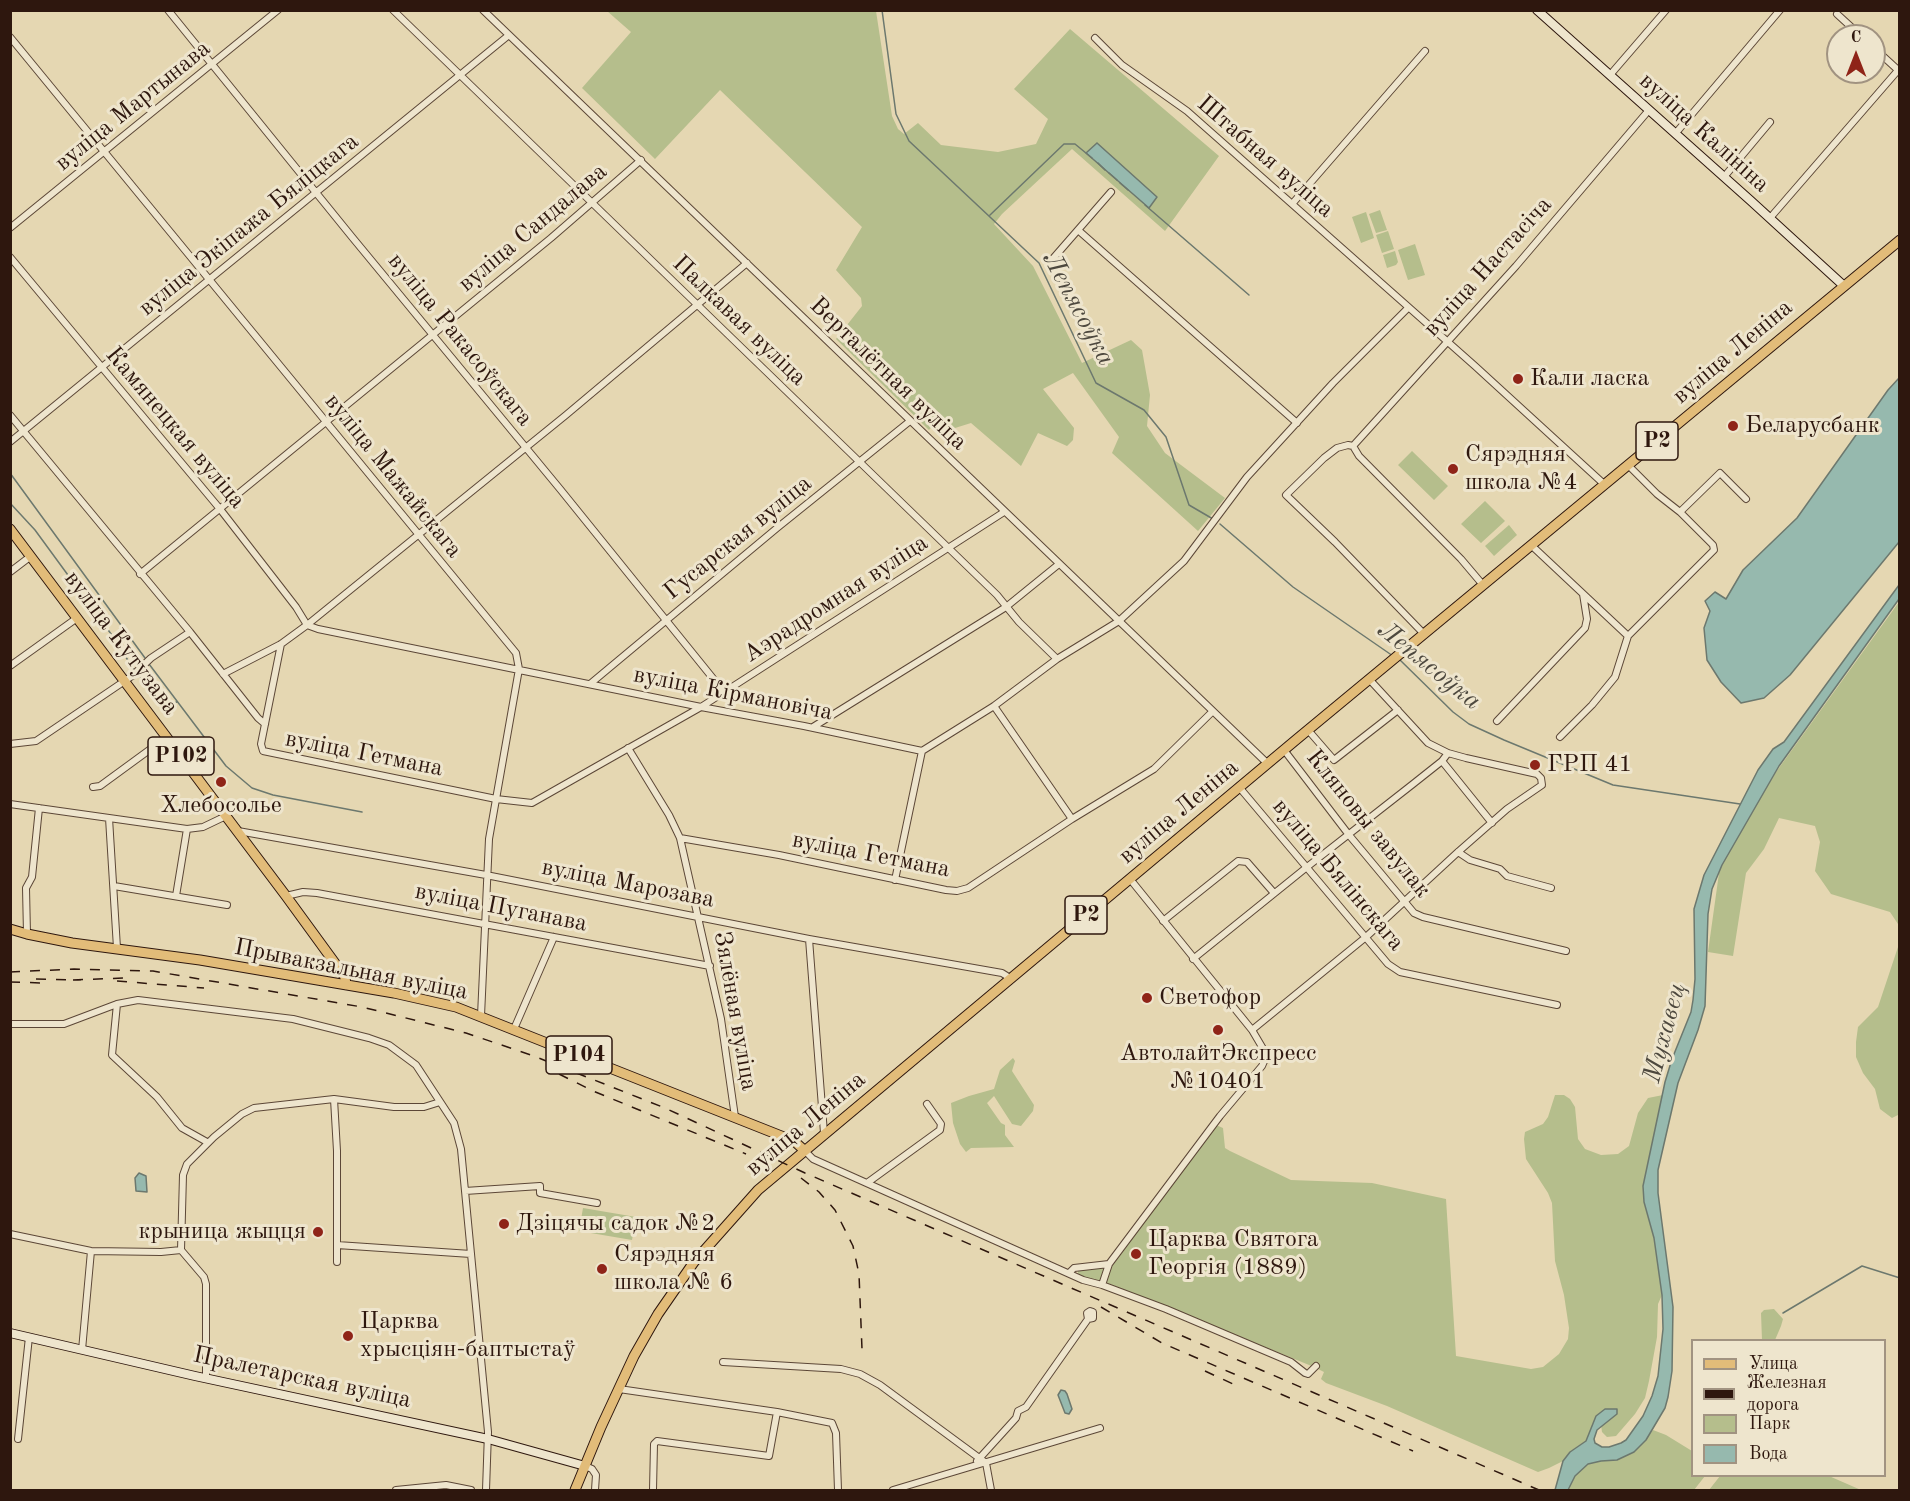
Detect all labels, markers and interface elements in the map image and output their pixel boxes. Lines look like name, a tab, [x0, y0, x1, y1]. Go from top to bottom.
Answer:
north arrow	[1826, 24, 1886, 84]
text: С	[1851, 30, 1861, 46]
street label: вуліца Мартынава	[49, 34, 217, 178]
street label: вуліца Калініна	[1633, 67, 1775, 199]
street label: Штабная вуліца	[1191, 90, 1339, 224]
street label: вуліца Экіпажа Бяліцкага	[133, 127, 365, 323]
street label: вуліца Сандалава	[453, 157, 613, 299]
street label: вуліца Настасіча	[1418, 191, 1558, 343]
water label: Лепясоўка	[1035, 247, 1121, 371]
street label: вуліца Ракасоўскага	[381, 248, 539, 432]
street label: Палкавая вуліца	[666, 250, 812, 392]
street label: Верталётная вуліца	[803, 291, 973, 457]
street label: вуліца Леніна	[1667, 294, 1799, 410]
street label: Камянецкая вуліца	[99, 341, 251, 515]
place label: Кали ласка	[1530, 365, 1649, 393]
marker: Кали ласка	[1511, 372, 1525, 386]
street label: вуліца Мажайскага	[318, 388, 468, 564]
place label: Беларусбанк	[1745, 412, 1880, 440]
marker: Беларусбанк	[1726, 419, 1740, 433]
road number: Р2	[1636, 422, 1678, 460]
place label: Сярэдняя школа №4	[1465, 441, 1577, 497]
marker: Сярэдняя школа №4	[1446, 462, 1460, 476]
street label: Гусарская вуліца	[658, 470, 818, 606]
street label: Аэрадромная вуліца	[738, 529, 934, 669]
street label: вуліца Кутузава	[57, 565, 185, 721]
water label: Лепясоўка	[1371, 615, 1487, 717]
street label: вуліца Кірмановіча	[631, 661, 835, 727]
street label: вуліца Гетмана	[283, 725, 445, 783]
road number: Р102	[148, 737, 214, 775]
street label: Кляновы завулак	[1299, 744, 1437, 904]
place label: ГРП 41	[1547, 751, 1632, 779]
street label: вуліца Леніна	[1113, 754, 1245, 870]
marker: ГРП 41	[1528, 758, 1542, 772]
marker: Хлебосолье	[214, 775, 228, 789]
place label: Хлебосолье	[160, 792, 282, 820]
street label: вуліца Бялінскага	[1266, 793, 1410, 957]
street label: вуліца Гетмана	[790, 826, 952, 884]
street label: вуліца Марозава	[539, 853, 717, 915]
street label: вуліца Пуганава	[412, 877, 590, 939]
road number: Р2	[1065, 896, 1107, 934]
street label: Зялёная вуліца	[707, 929, 763, 1093]
street label: Прывакзальная вуліца	[232, 933, 470, 1007]
water label: Мухавец	[1637, 980, 1693, 1086]
place label: Светофор	[1159, 984, 1261, 1012]
marker: Светофор	[1140, 991, 1154, 1005]
marker: АвтолайтЭкспресс №10401	[1211, 1023, 1225, 1037]
road number: Р104	[546, 1036, 612, 1074]
place label: АвтолайтЭкспресс №10401	[1120, 1040, 1316, 1096]
street label: вуліца Леніна	[740, 1066, 872, 1182]
place label: Дзіцячы садок №2	[516, 1210, 715, 1238]
marker: Дзіцячы садок №2	[497, 1217, 511, 1231]
place label: крыница жыцця	[139, 1218, 306, 1246]
marker: крыница жыцця	[311, 1225, 325, 1239]
place label: Царква Святога Георгія (1889)	[1148, 1226, 1318, 1282]
place label: Сярэдняя школа № 6	[614, 1241, 733, 1297]
marker: Царква Святога Георгія (1889)	[1129, 1247, 1143, 1261]
marker: Сярэдняя школа № 6	[595, 1262, 609, 1276]
place label: Царква хрысціян-баптыстаў	[360, 1308, 576, 1364]
marker: Царква хрысціян-баптыстаў	[341, 1329, 355, 1343]
legend	[1691, 1339, 1886, 1477]
street label: Пралетарская вуліца	[190, 1341, 414, 1415]
text: Улица	[1749, 1355, 1798, 1373]
text: Железная дорога	[1747, 1374, 1827, 1414]
text: Парк	[1749, 1415, 1790, 1433]
text: Вода	[1749, 1445, 1788, 1463]

